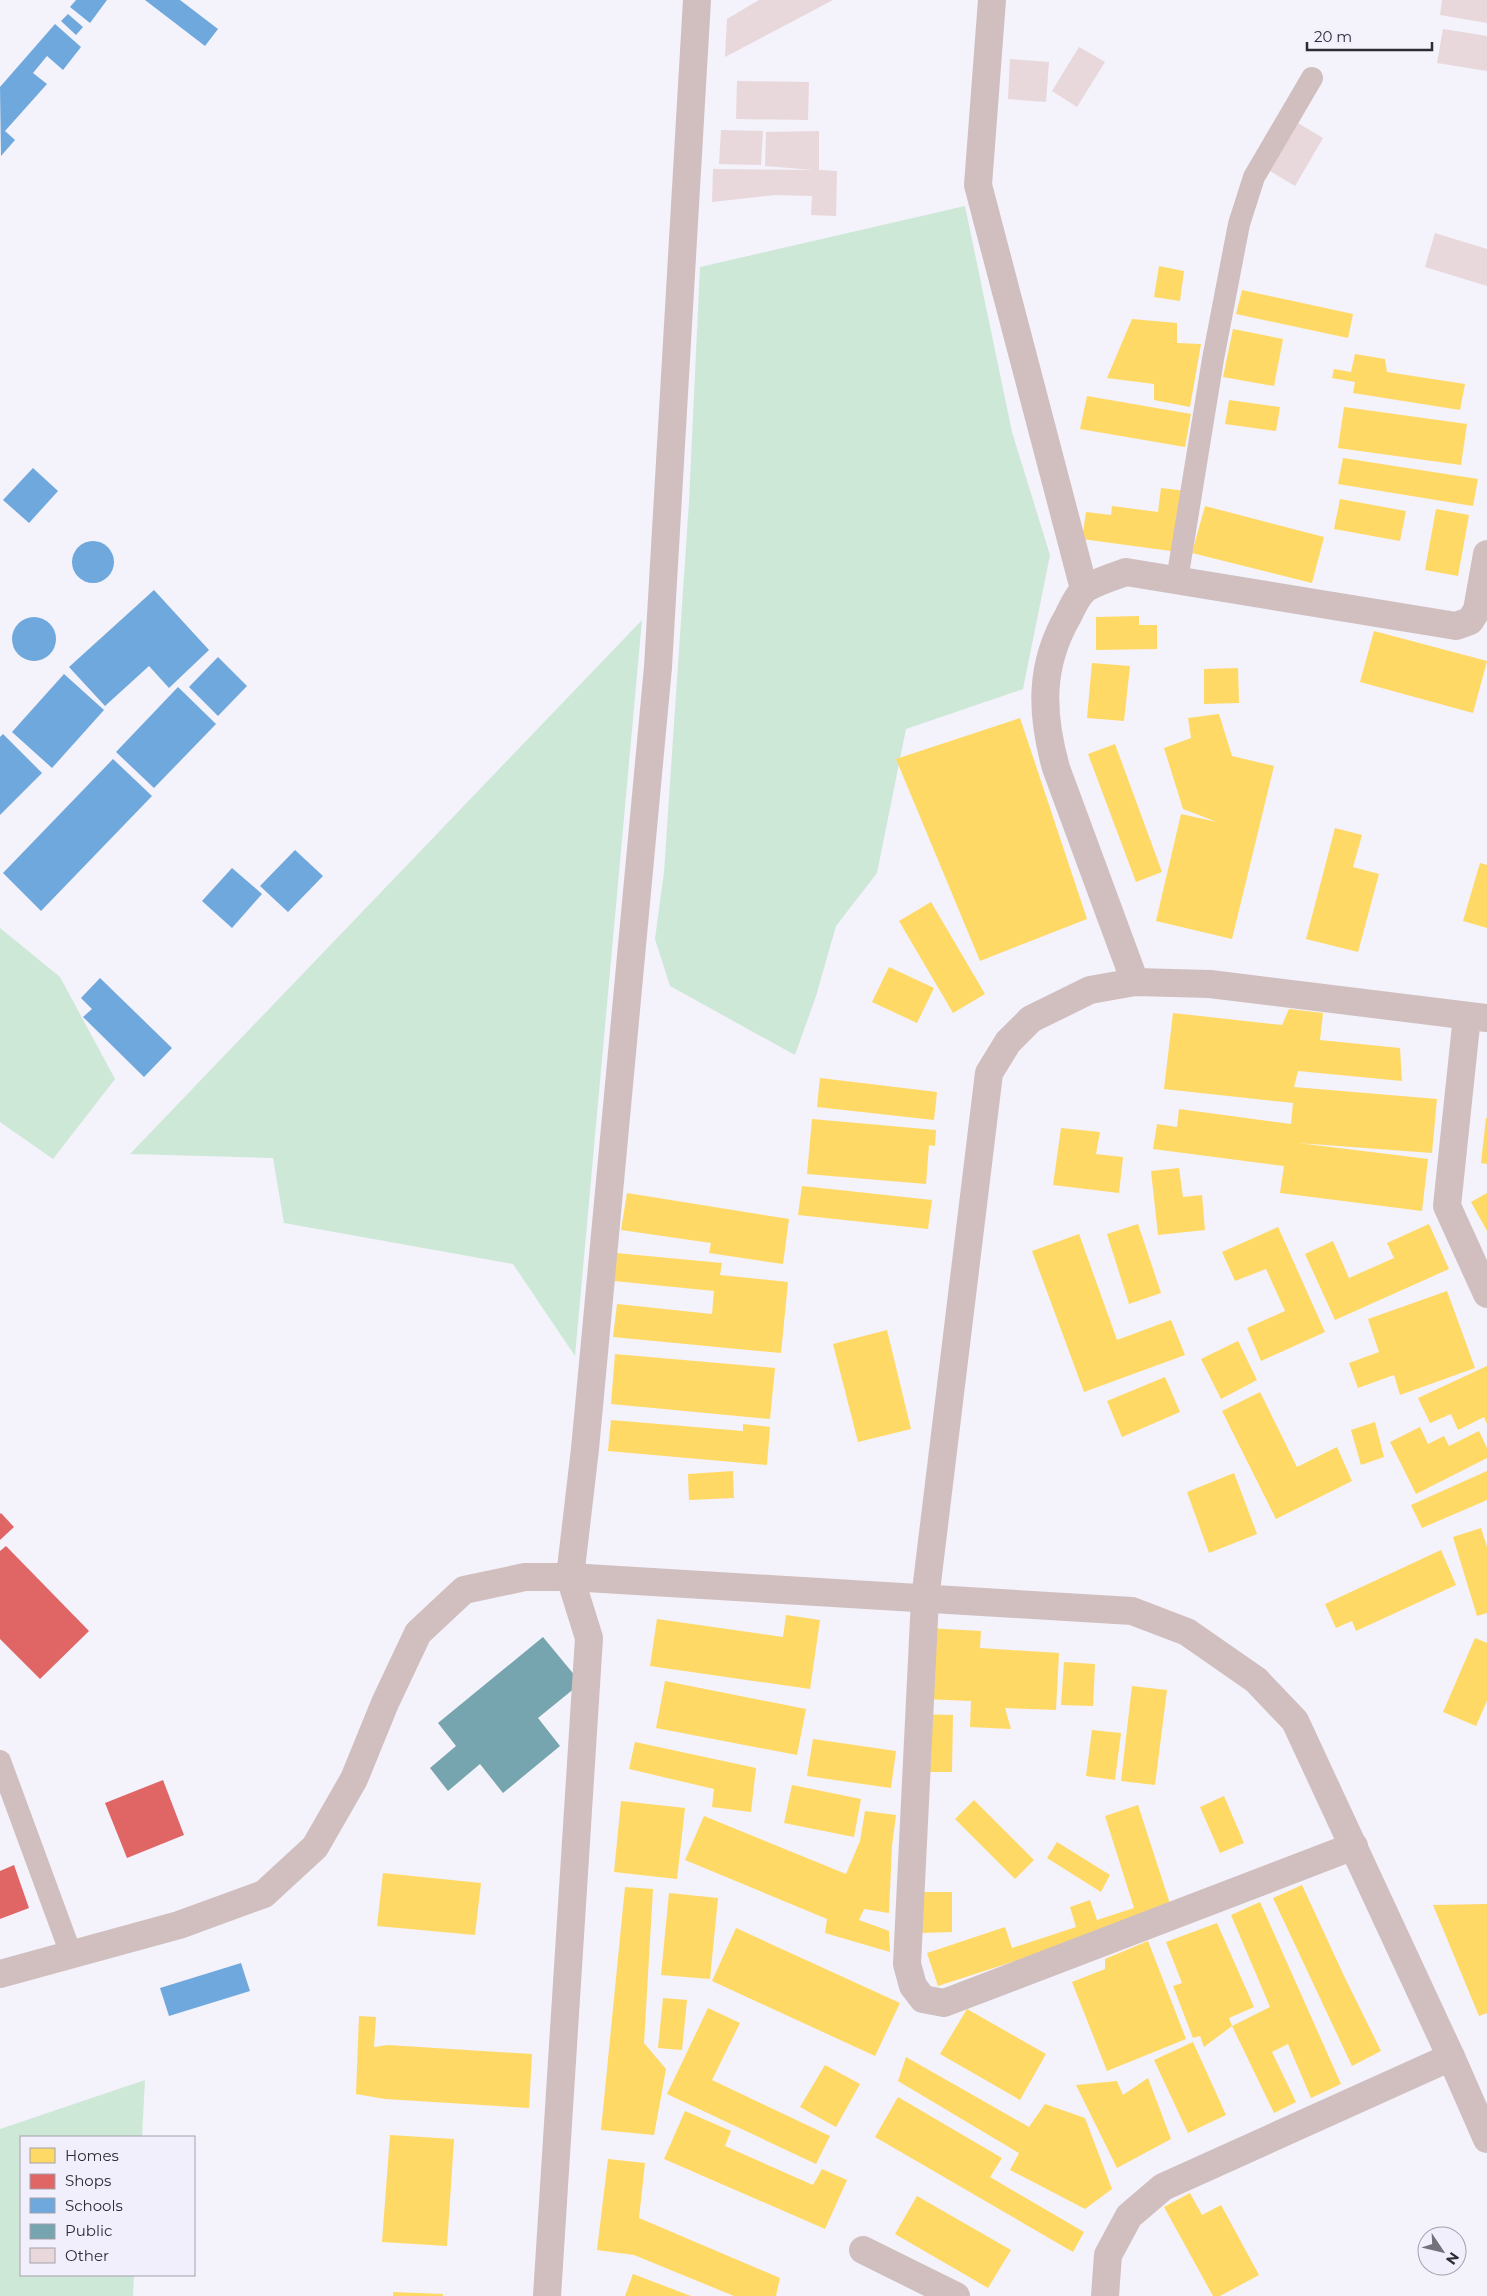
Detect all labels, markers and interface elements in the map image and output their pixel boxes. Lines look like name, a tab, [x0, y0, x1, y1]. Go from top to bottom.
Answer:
scale bar	[1307, 20, 1432, 52]
text: 20 m	[1314, 27, 1352, 46]
legend	[20, 2136, 195, 2276]
text: Homes	[65, 2146, 119, 2165]
text: Shops	[65, 2171, 111, 2190]
text: Schools	[65, 2196, 123, 2215]
text: Public	[65, 2221, 113, 2240]
north arrow	[1417, 2226, 1467, 2276]
text: Other	[65, 2246, 109, 2265]
text: N	[1442, 2249, 1463, 2268]

